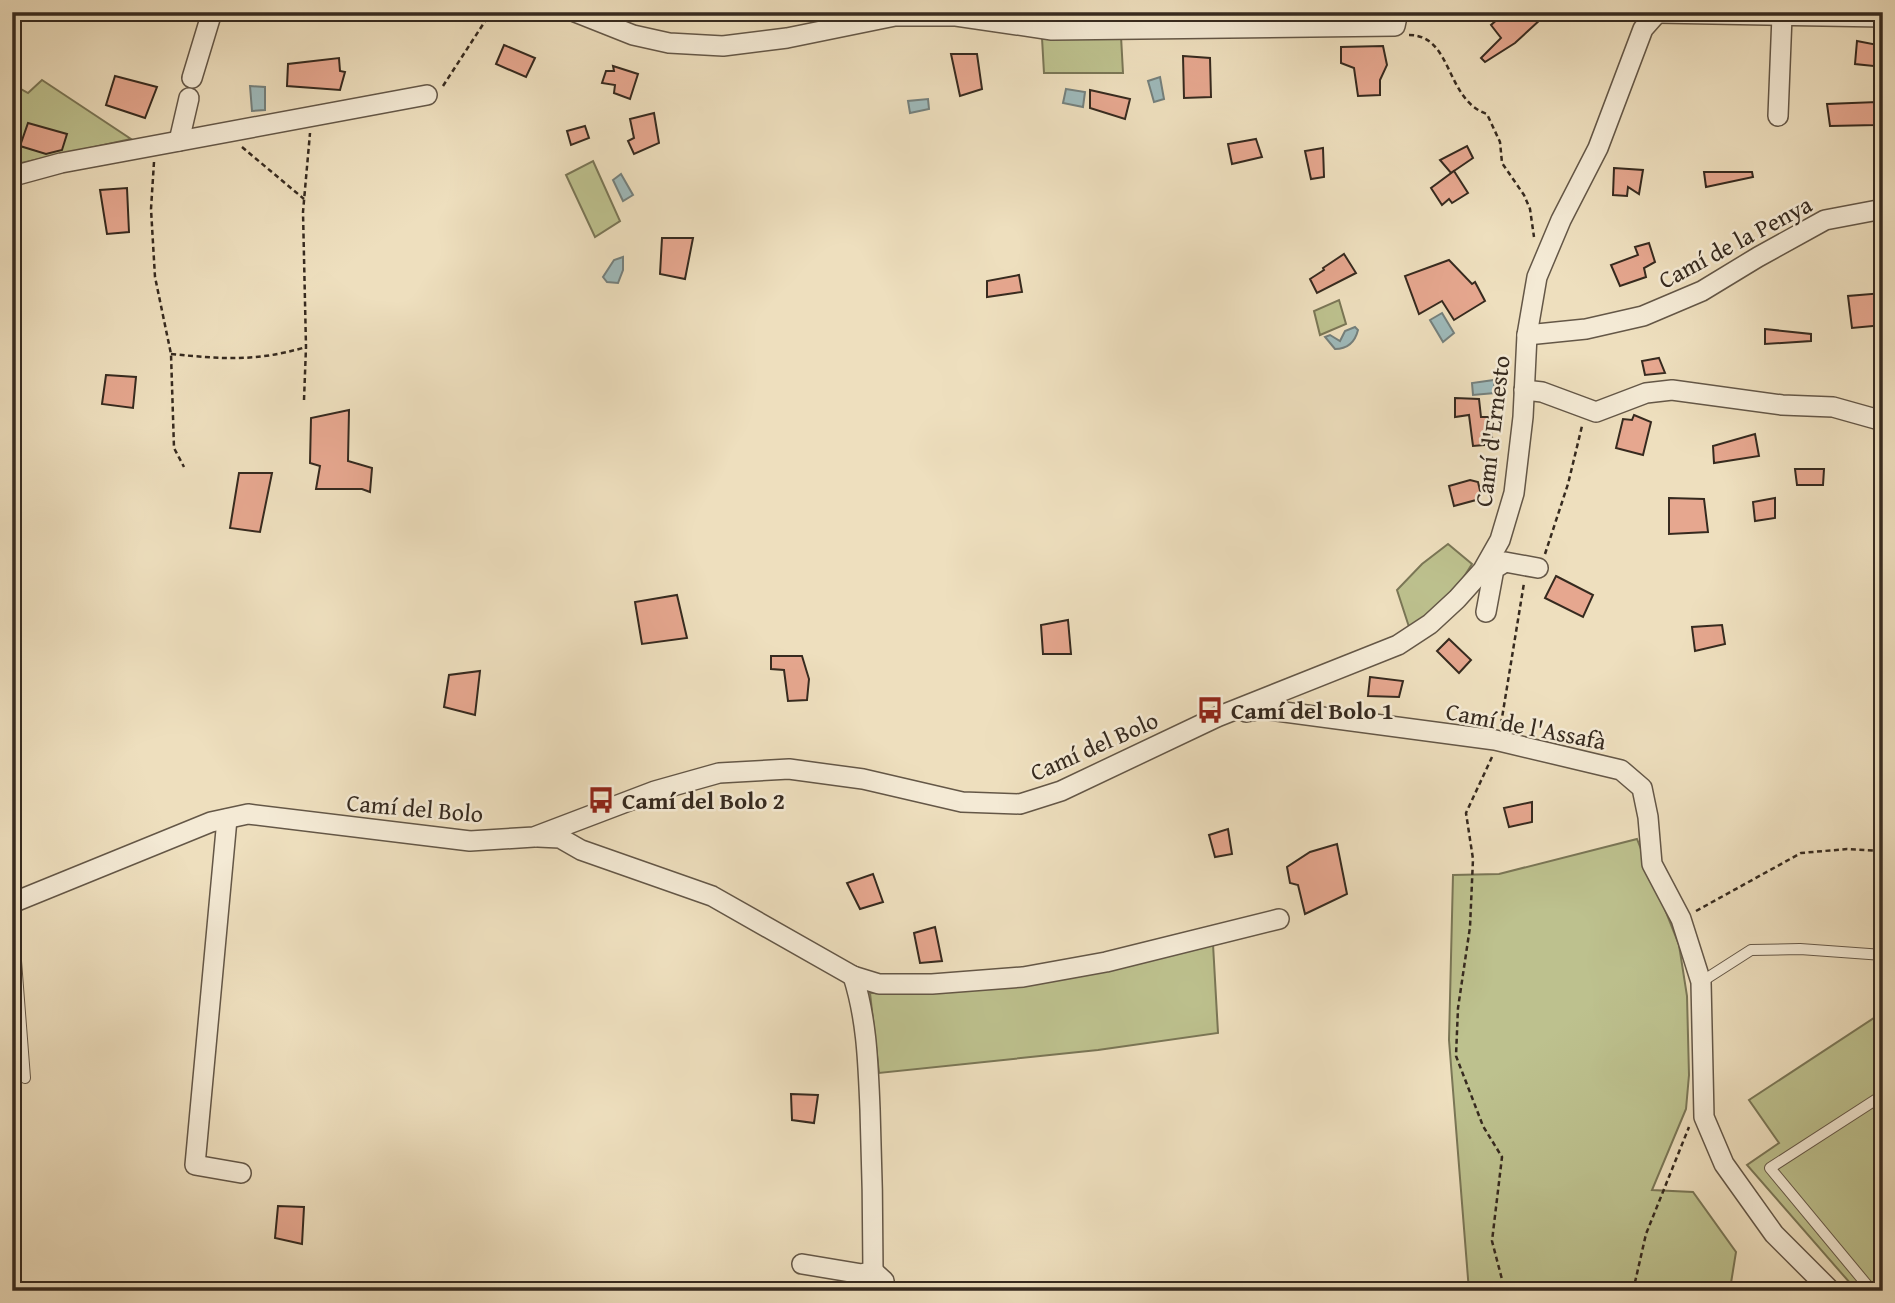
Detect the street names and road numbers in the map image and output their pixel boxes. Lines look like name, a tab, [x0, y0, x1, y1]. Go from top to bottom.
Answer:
street label: Camí de la Penya	[1652, 186, 1819, 297]
street label: Camí d'Ernesto	[1465, 353, 1519, 509]
street label: Camí de l'Assafà	[1443, 693, 1610, 759]
street label: Camí del Bolo	[1024, 702, 1164, 790]
street label: Camí del Bolo	[345, 785, 485, 831]

